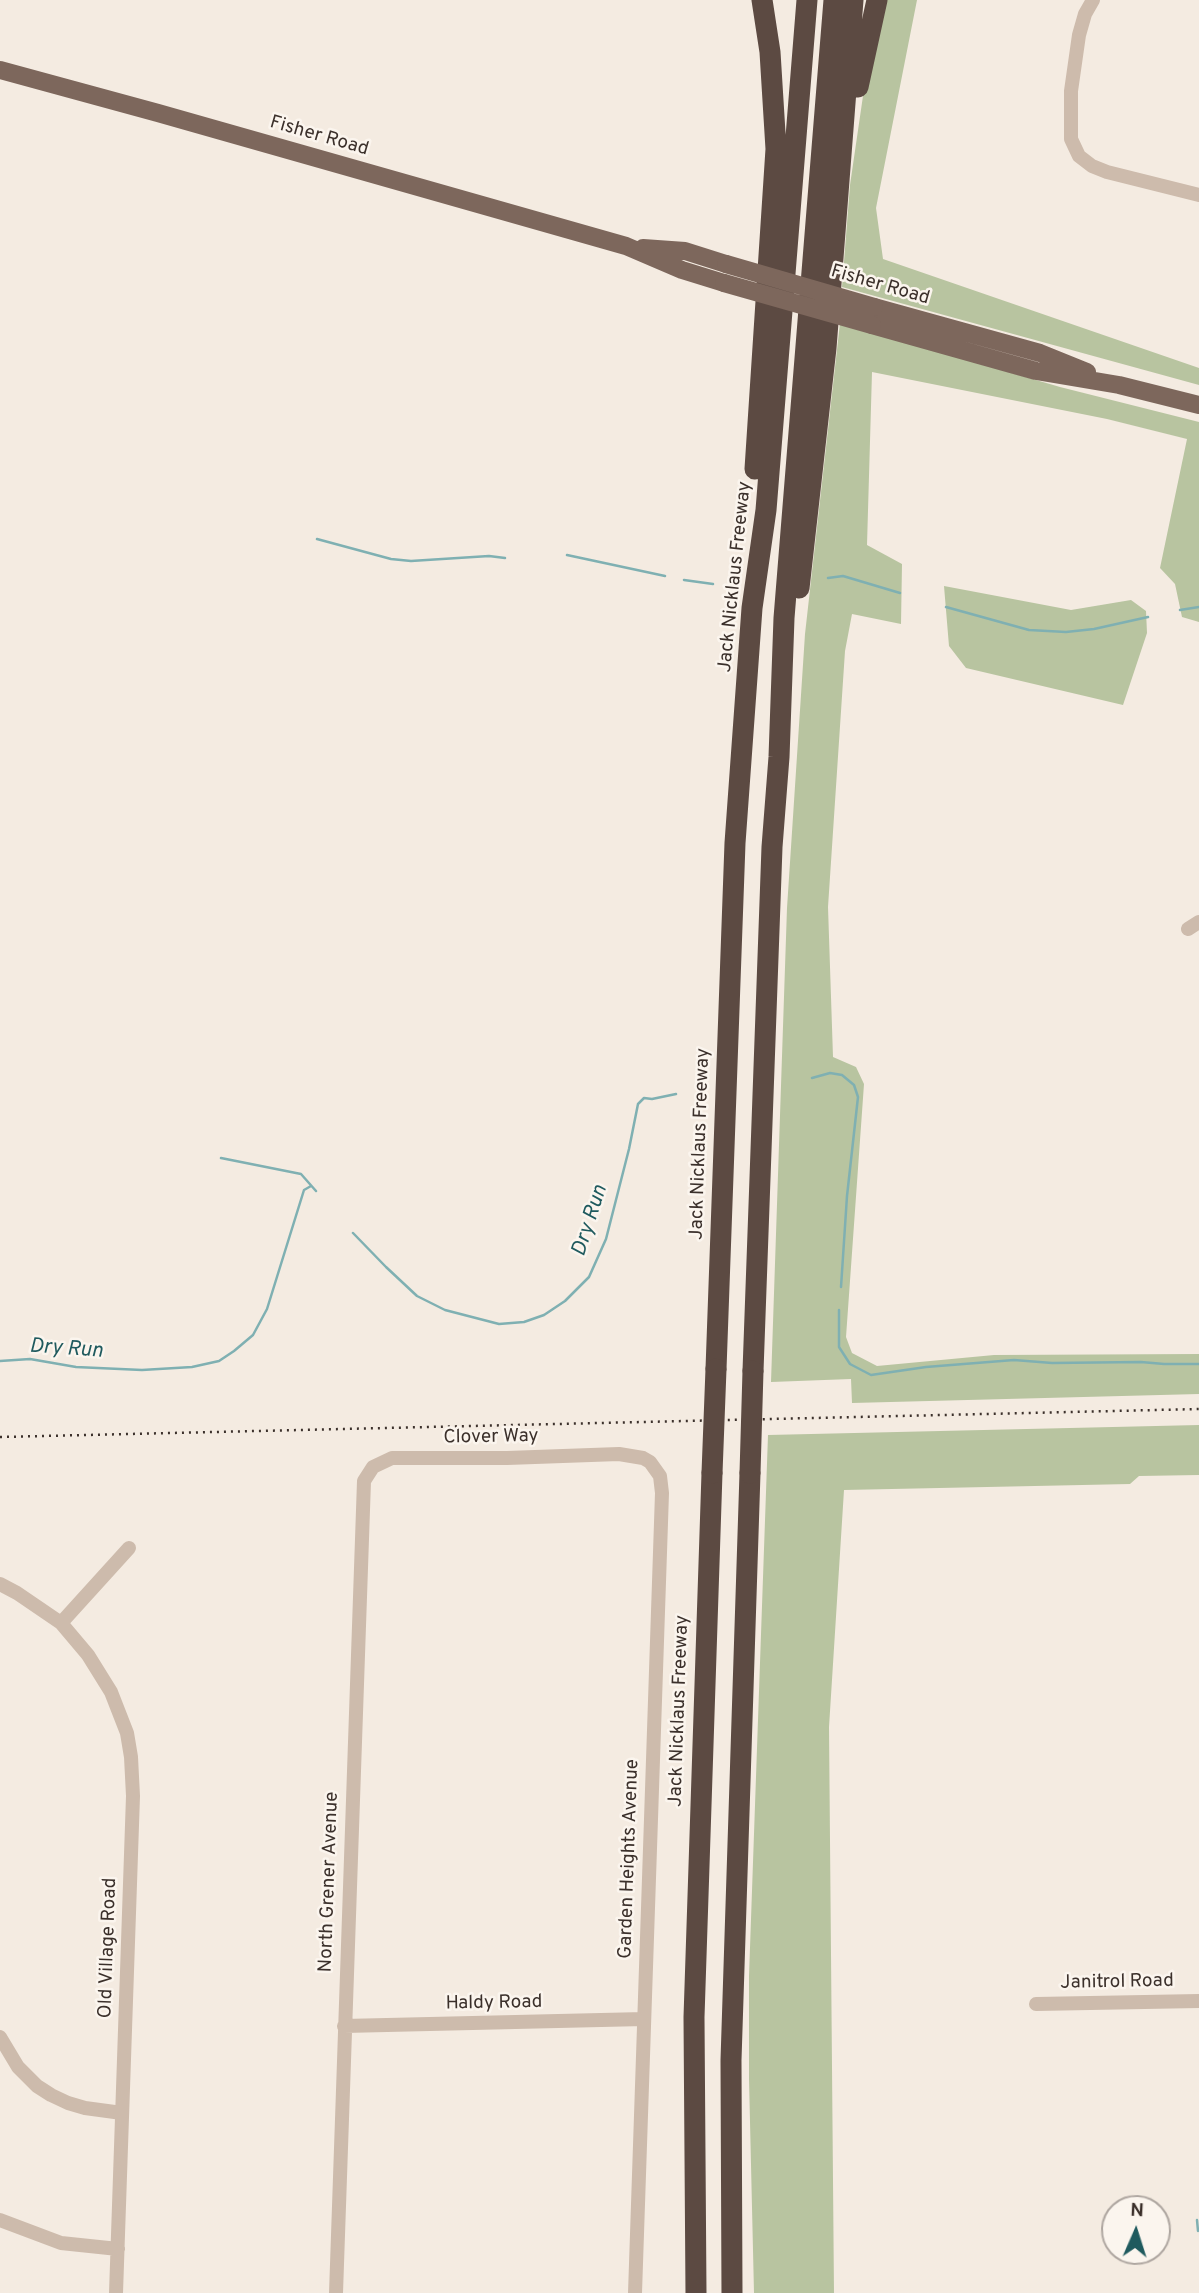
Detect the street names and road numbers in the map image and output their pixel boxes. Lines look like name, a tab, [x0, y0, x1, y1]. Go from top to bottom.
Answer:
street label: Fisher Road	[267, 112, 371, 162]
street label: Fisher Road	[828, 261, 932, 311]
street label: Jack Nicklaus Freeway	[715, 480, 757, 674]
street label: Jack Nicklaus Freeway	[686, 1048, 716, 1240]
street label: Clover Way	[443, 1426, 539, 1450]
street label: Jack Nicklaus Freeway	[665, 1615, 695, 1807]
street label: Garden Heights Avenue	[615, 1759, 645, 1959]
street label: North Grener Avenue	[315, 1791, 345, 1973]
street label: Old Village Road	[95, 1877, 123, 2019]
street label: Janitrol Road	[1060, 1971, 1174, 1995]
street label: Haldy Road	[445, 1992, 543, 2016]

